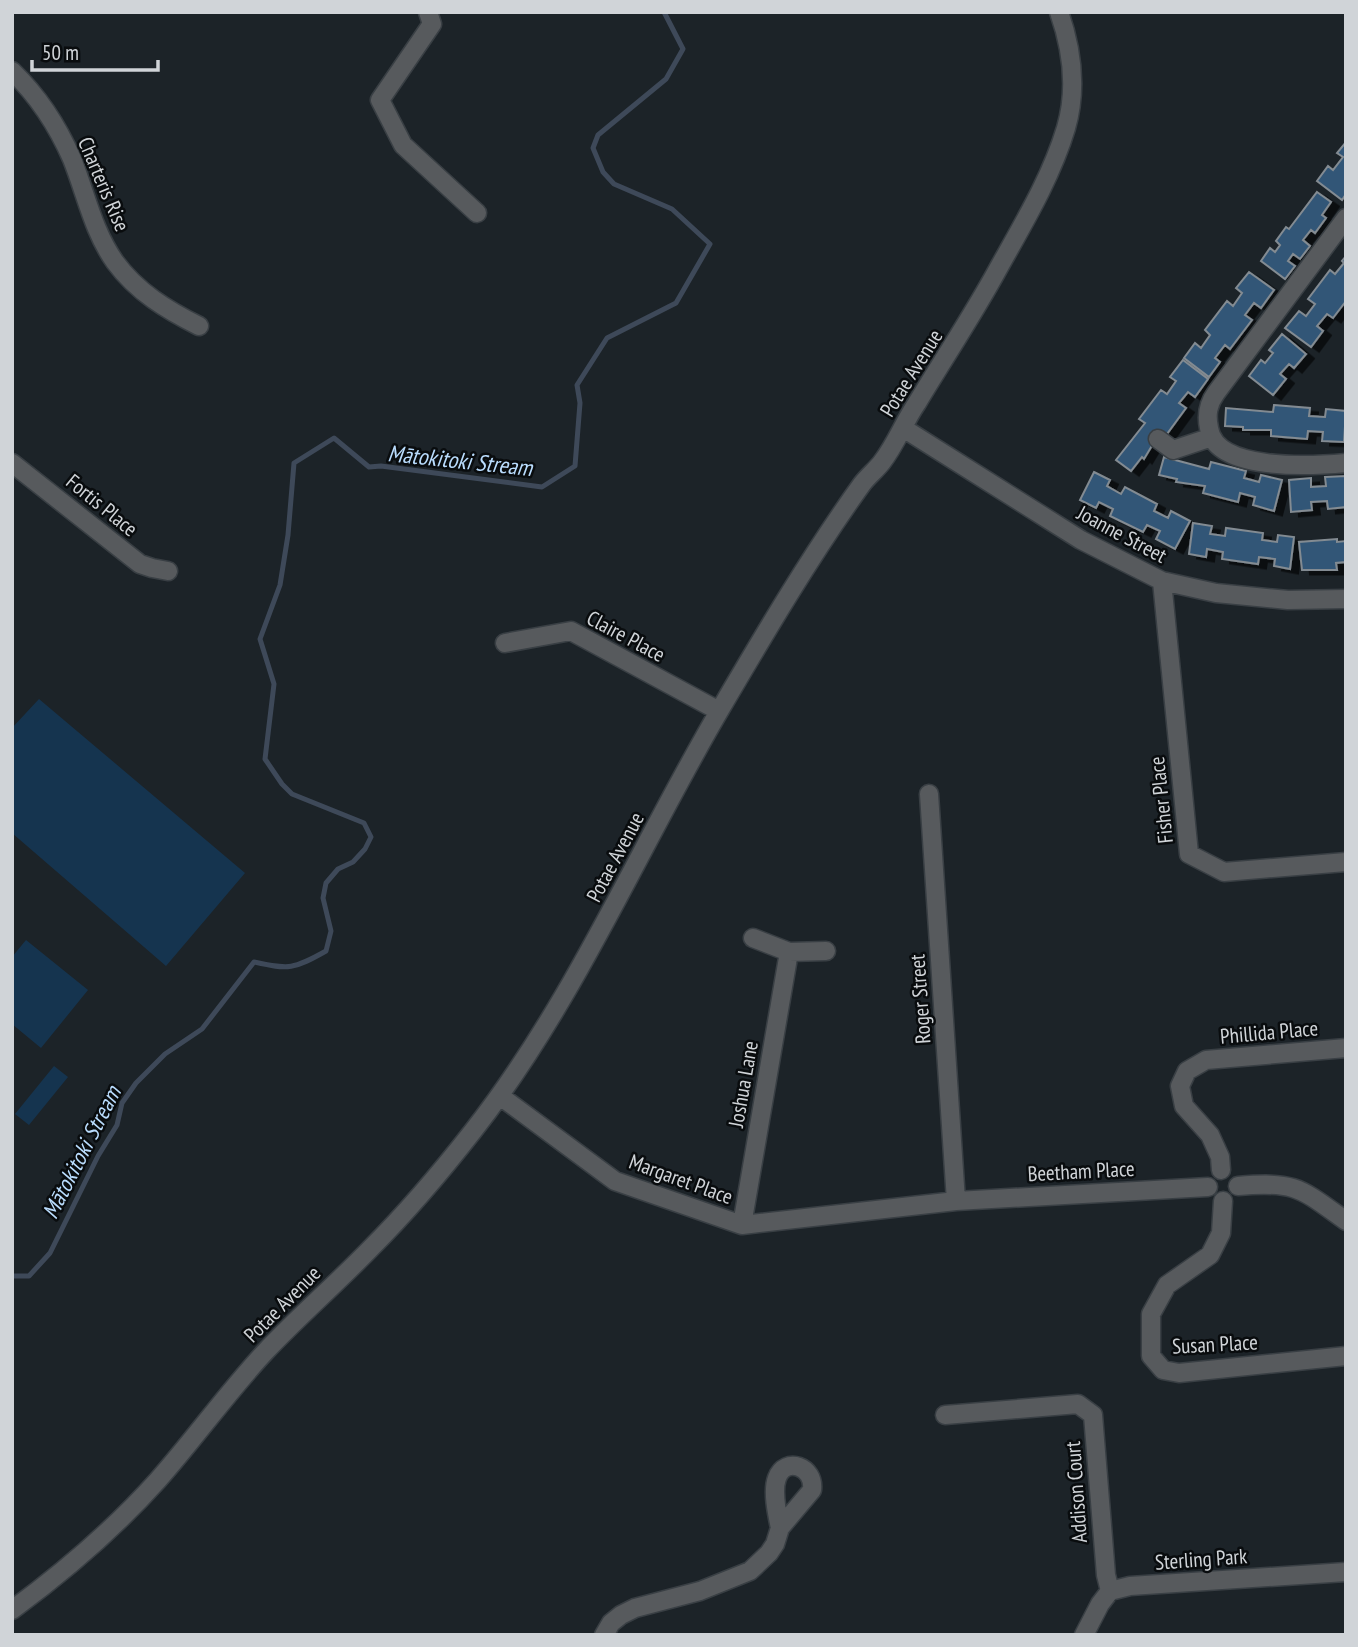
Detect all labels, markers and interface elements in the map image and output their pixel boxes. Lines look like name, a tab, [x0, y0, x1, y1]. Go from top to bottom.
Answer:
scale bar	[32, 28, 158, 72]
text: 50 m	[42, 39, 79, 66]
street label: Charteris Rise	[72, 133, 136, 235]
street label: Potae Avenue	[874, 324, 948, 422]
water label: Mātokitoki Stream	[386, 438, 536, 482]
street label: Fortis Place	[61, 468, 143, 542]
street label: Joanne Street	[1072, 499, 1172, 569]
street label: Claire Place	[582, 604, 670, 668]
street label: Fisher Place	[1143, 755, 1179, 845]
street label: Potae Avenue	[580, 807, 650, 907]
street label: Roger Street	[903, 953, 937, 1045]
street label: Phillida Place	[1219, 1014, 1319, 1050]
street label: Joshua Lane	[722, 1039, 764, 1130]
water label: Mātokitoki Stream	[35, 1079, 128, 1223]
street label: Margaret Place	[626, 1148, 736, 1210]
street label: Beetham Place	[1027, 1155, 1135, 1187]
street label: Potae Avenue	[238, 1260, 326, 1348]
street label: Susan Place	[1171, 1328, 1259, 1360]
street label: Addison Court	[1059, 1440, 1093, 1544]
street label: Sterling Park	[1154, 1542, 1248, 1576]

